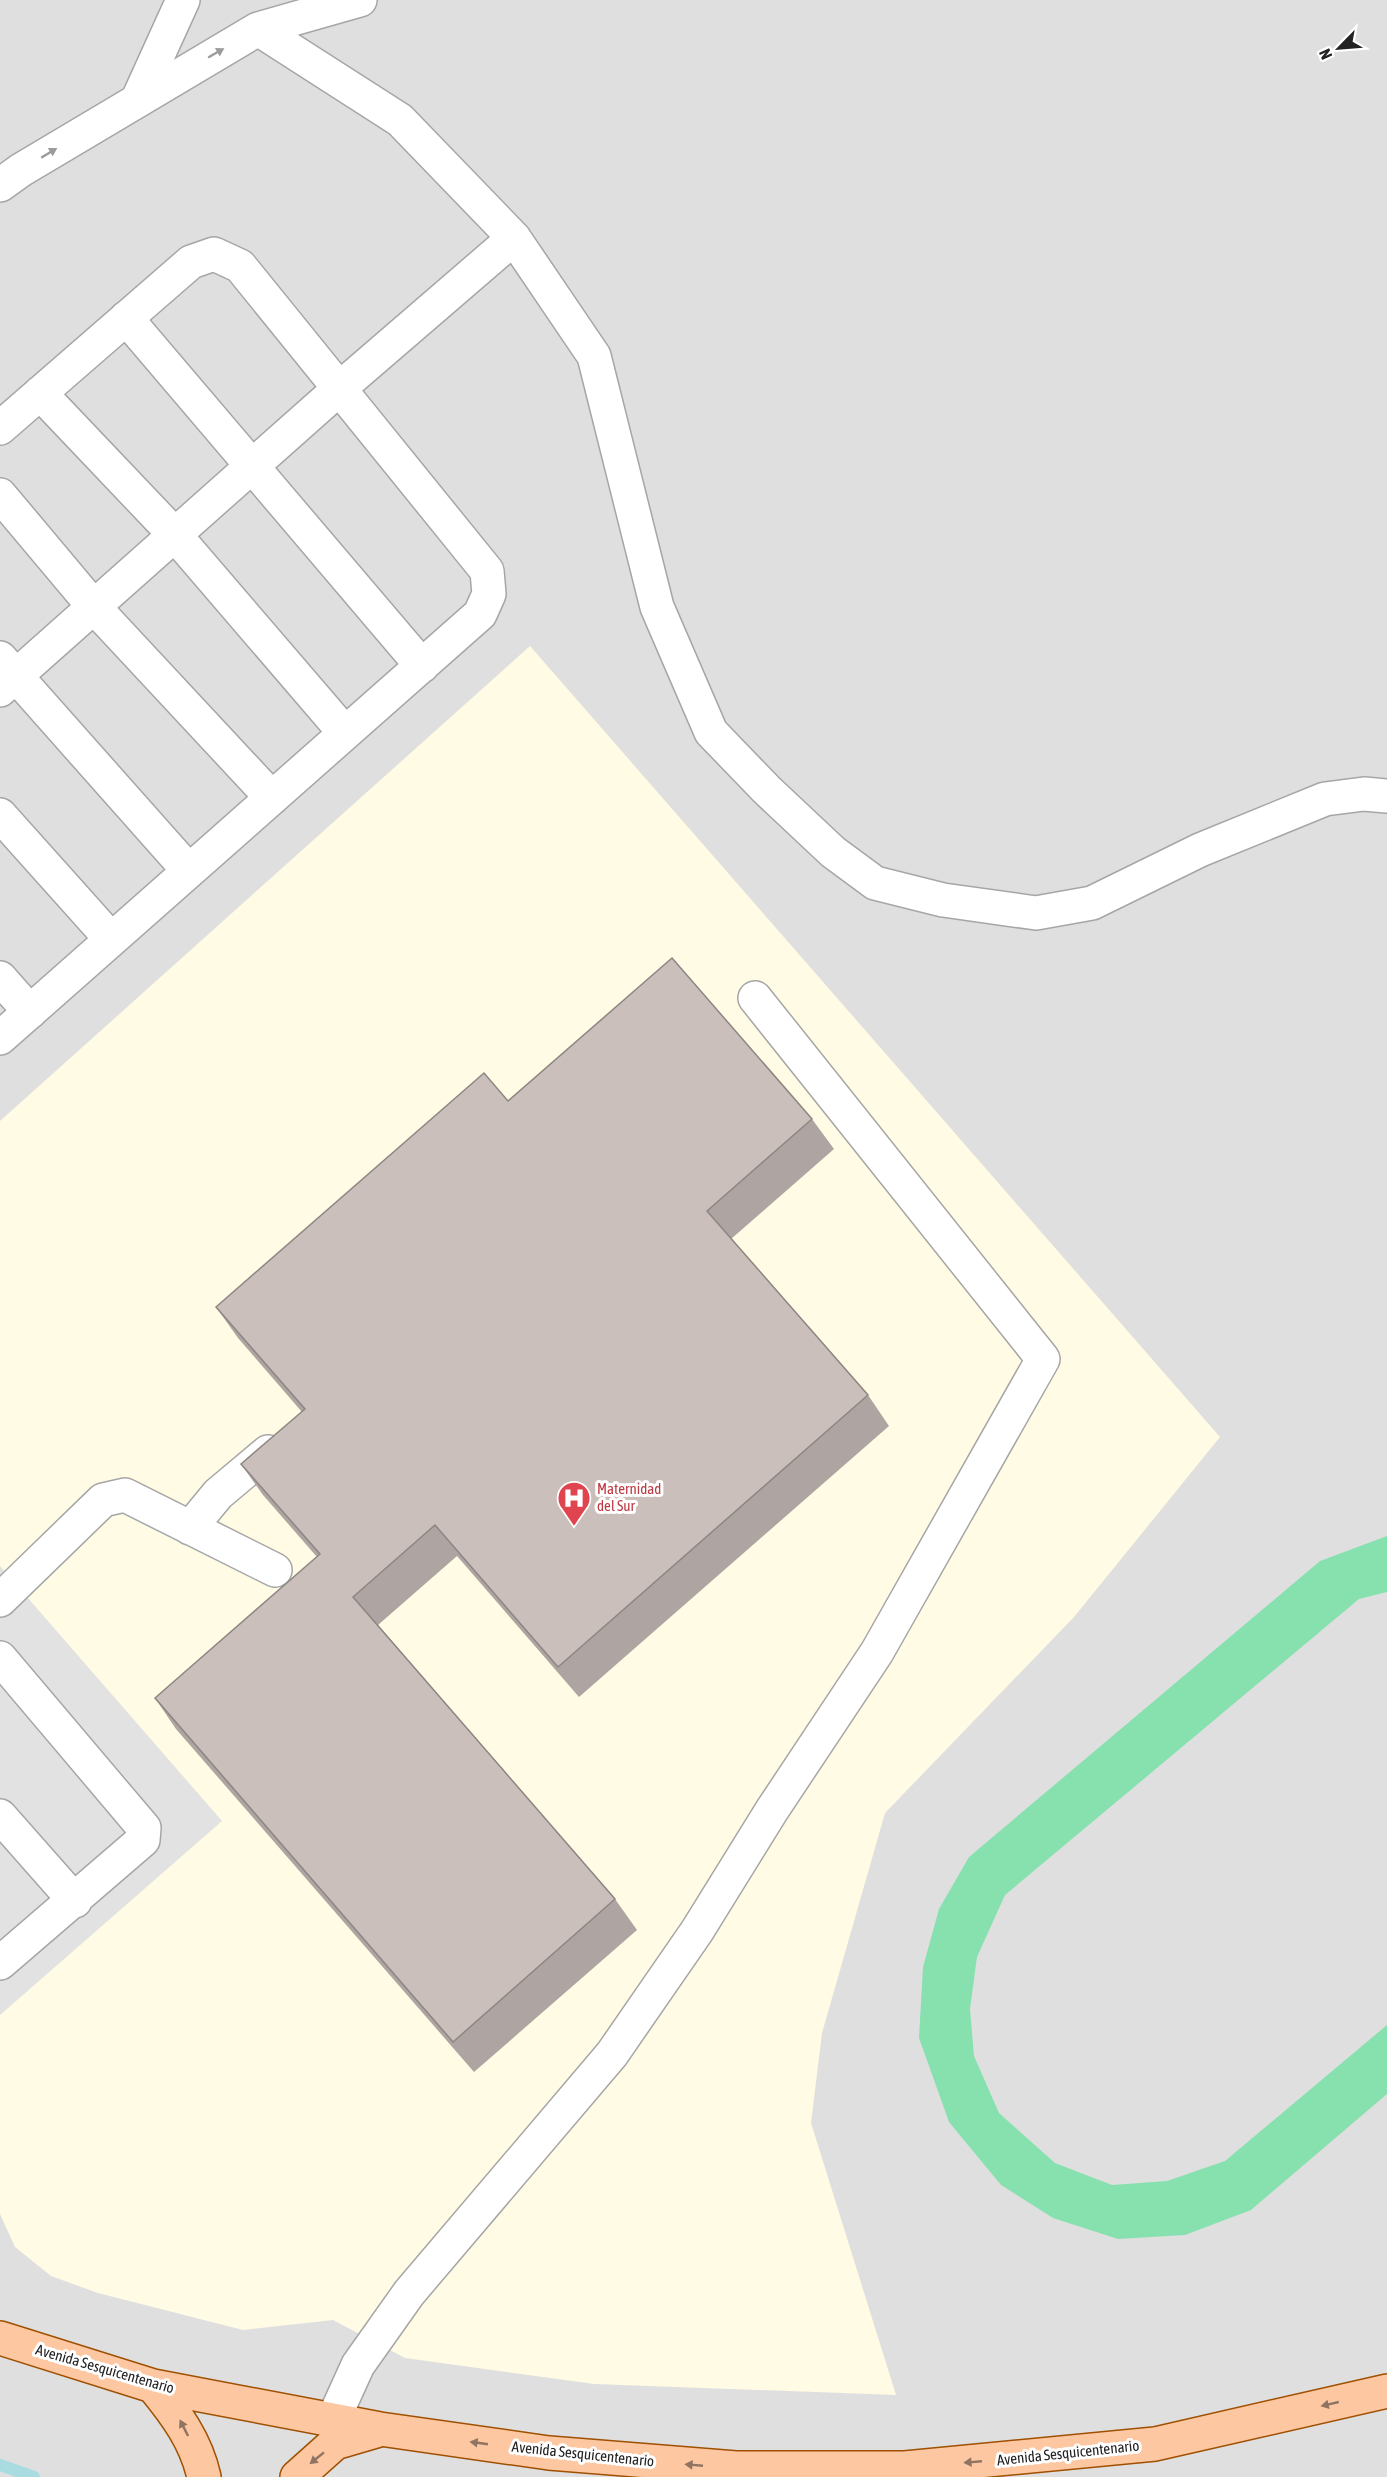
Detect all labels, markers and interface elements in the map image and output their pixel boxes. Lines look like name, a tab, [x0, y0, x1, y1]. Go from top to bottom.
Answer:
north arrow	[1309, 18, 1369, 78]
text: N	[1315, 46, 1336, 62]
one-way arrow	[208, 48, 224, 59]
one-way arrow	[41, 148, 57, 159]
hospital icon: Maternidad del Sur	[556, 1480, 592, 1527]
place label: Maternidad del Sur	[597, 1480, 661, 1514]
street label: Avenida Sesquicentenario	[34, 2341, 176, 2396]
one-way arrow	[1321, 2399, 1339, 2409]
one-way arrow	[180, 2420, 189, 2437]
street label: Avenida Sesquicentenario	[996, 2437, 1140, 2468]
one-way arrow	[469, 2438, 488, 2447]
street label: Avenida Sesquicentenario	[511, 2438, 655, 2469]
one-way arrow	[309, 2451, 325, 2464]
one-way arrow	[963, 2457, 982, 2467]
one-way arrow	[684, 2460, 703, 2469]

